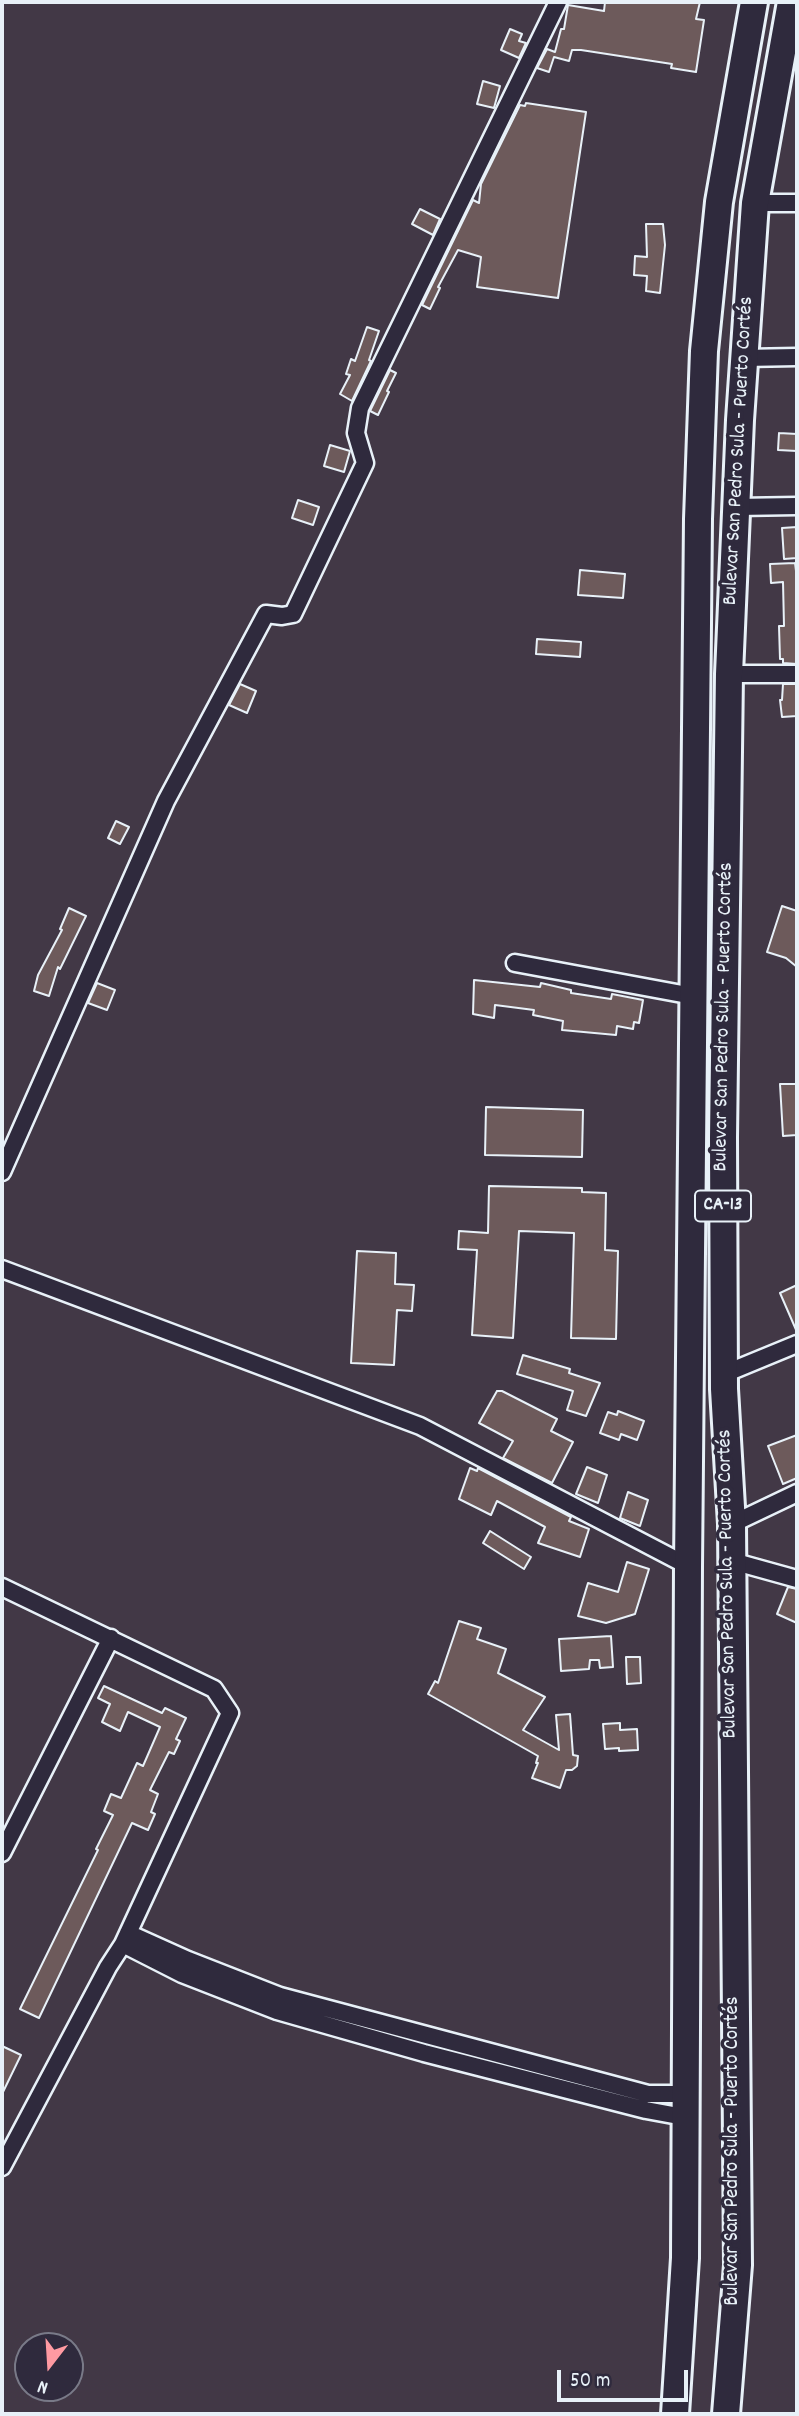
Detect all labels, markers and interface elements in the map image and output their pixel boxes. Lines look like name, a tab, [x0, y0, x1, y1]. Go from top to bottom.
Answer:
street label: Bulevar San Pedro Sula - Puerto Cortés	[719, 296, 761, 606]
street label: Bulevar San Pedro Sula - Puerto Cortés	[710, 862, 740, 1172]
road number: CA-13	[695, 1190, 751, 1222]
street label: Bulevar San Pedro Sula - Puerto Cortés	[714, 1429, 744, 1739]
street label: Bulevar San Pedro Sula - Puerto Cortés	[721, 1996, 747, 2306]
north arrow	[14, 2332, 84, 2402]
scale bar	[561, 2356, 692, 2400]
text: 50 m	[570, 2367, 610, 2397]
text: N	[35, 2371, 52, 2400]

